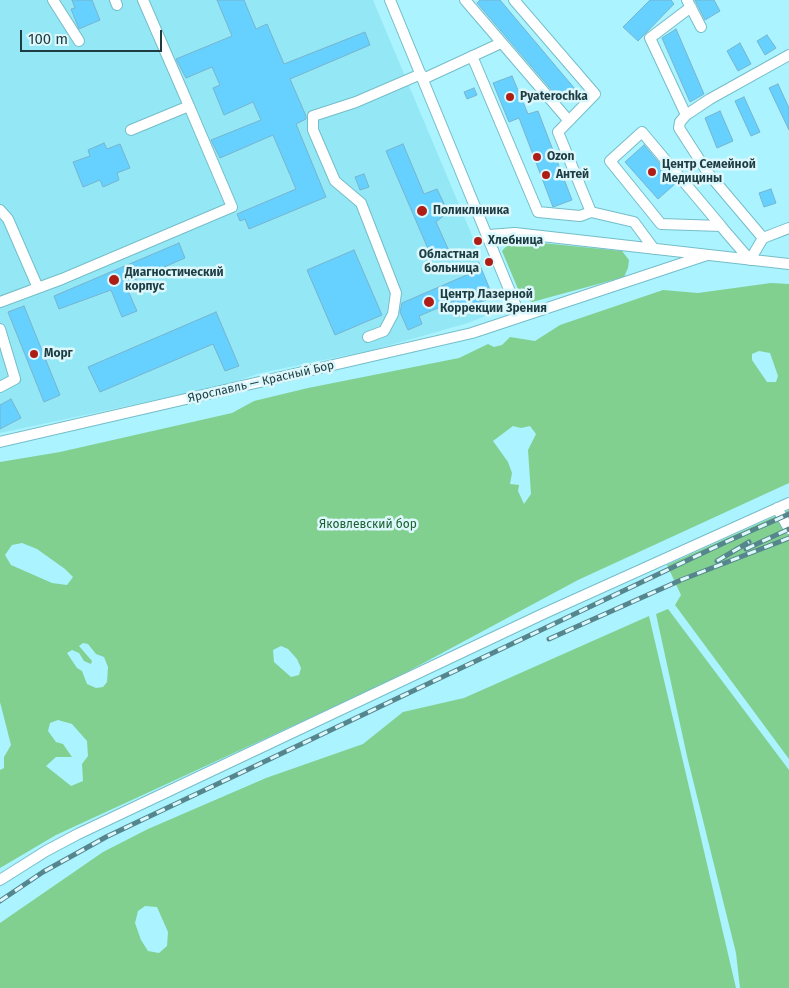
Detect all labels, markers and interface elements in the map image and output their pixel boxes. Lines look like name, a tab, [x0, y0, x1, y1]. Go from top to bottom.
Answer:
scale bar	[22, 20, 165, 52]
text: 100 m	[28, 30, 68, 48]
place label: Pyaterochka	[520, 90, 588, 104]
marker: Pyaterochka	[504, 91, 516, 103]
place label: Ozon	[547, 150, 575, 164]
marker: Ozon	[531, 151, 543, 163]
place label: Центр Семейной Медицины	[662, 158, 756, 186]
marker: Центр Семейной Медицины	[646, 166, 658, 178]
place label: Антей	[556, 168, 589, 182]
marker: Антей	[540, 169, 552, 181]
marker: Поликлиника	[415, 204, 429, 218]
place label: Поликлиника	[433, 204, 509, 218]
place label: Хлебница	[488, 234, 543, 248]
marker: Хлебница	[472, 235, 484, 247]
place label: Областная больница	[419, 248, 479, 276]
marker: Областная больница	[483, 256, 495, 268]
place label: Диагностический корпус	[125, 266, 224, 294]
marker: Диагностический корпус	[107, 273, 121, 287]
place label: Центр Лазерной Коррекции Зрения	[440, 288, 547, 316]
marker: Центр Лазерной Коррекции Зрения	[422, 295, 436, 309]
place label: Морг	[44, 347, 73, 361]
marker: Морг	[28, 348, 40, 360]
street label: Ярославль — Красный Бор	[186, 358, 336, 406]
park label: Яковлевский бор	[319, 518, 417, 532]

